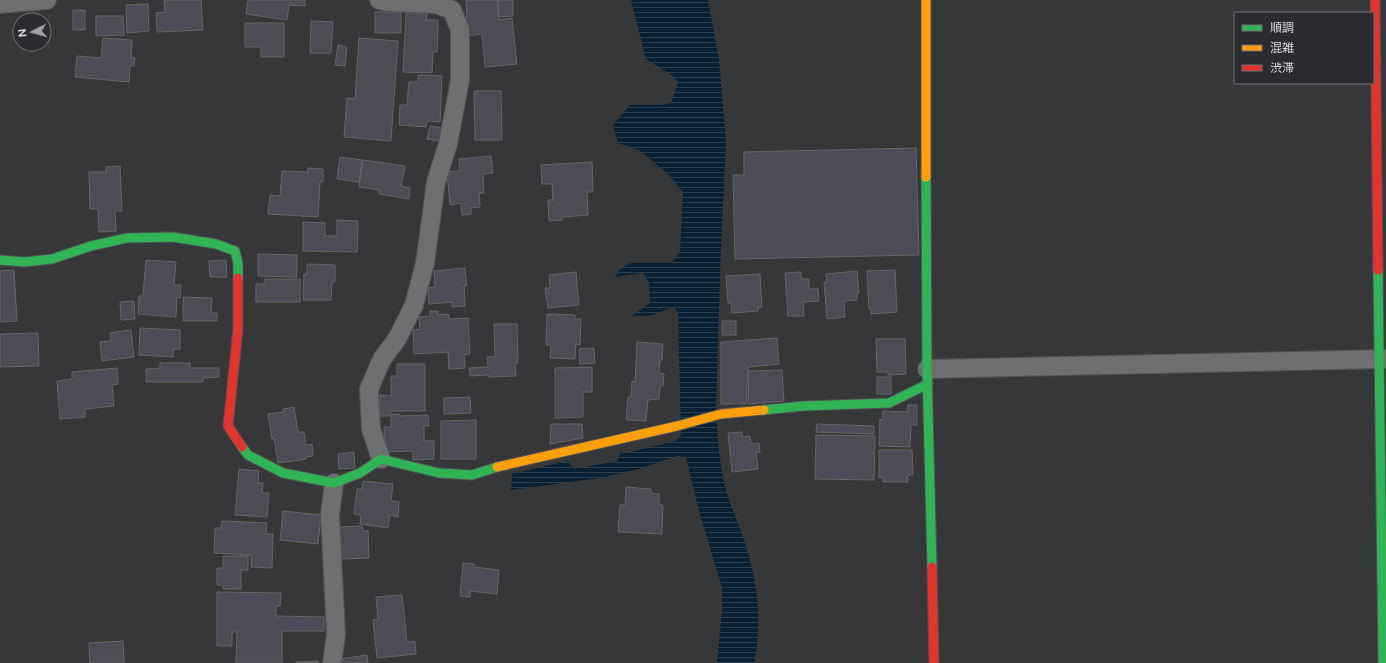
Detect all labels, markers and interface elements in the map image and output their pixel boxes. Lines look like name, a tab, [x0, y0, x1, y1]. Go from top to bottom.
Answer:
north arrow	[12, 12, 52, 52]
legend	[1234, 12, 1374, 84]
text: 順調	[1270, 21, 1294, 35]
text: N	[16, 28, 29, 38]
text: 混雑	[1270, 41, 1294, 55]
text: 渋滞	[1270, 61, 1294, 75]

